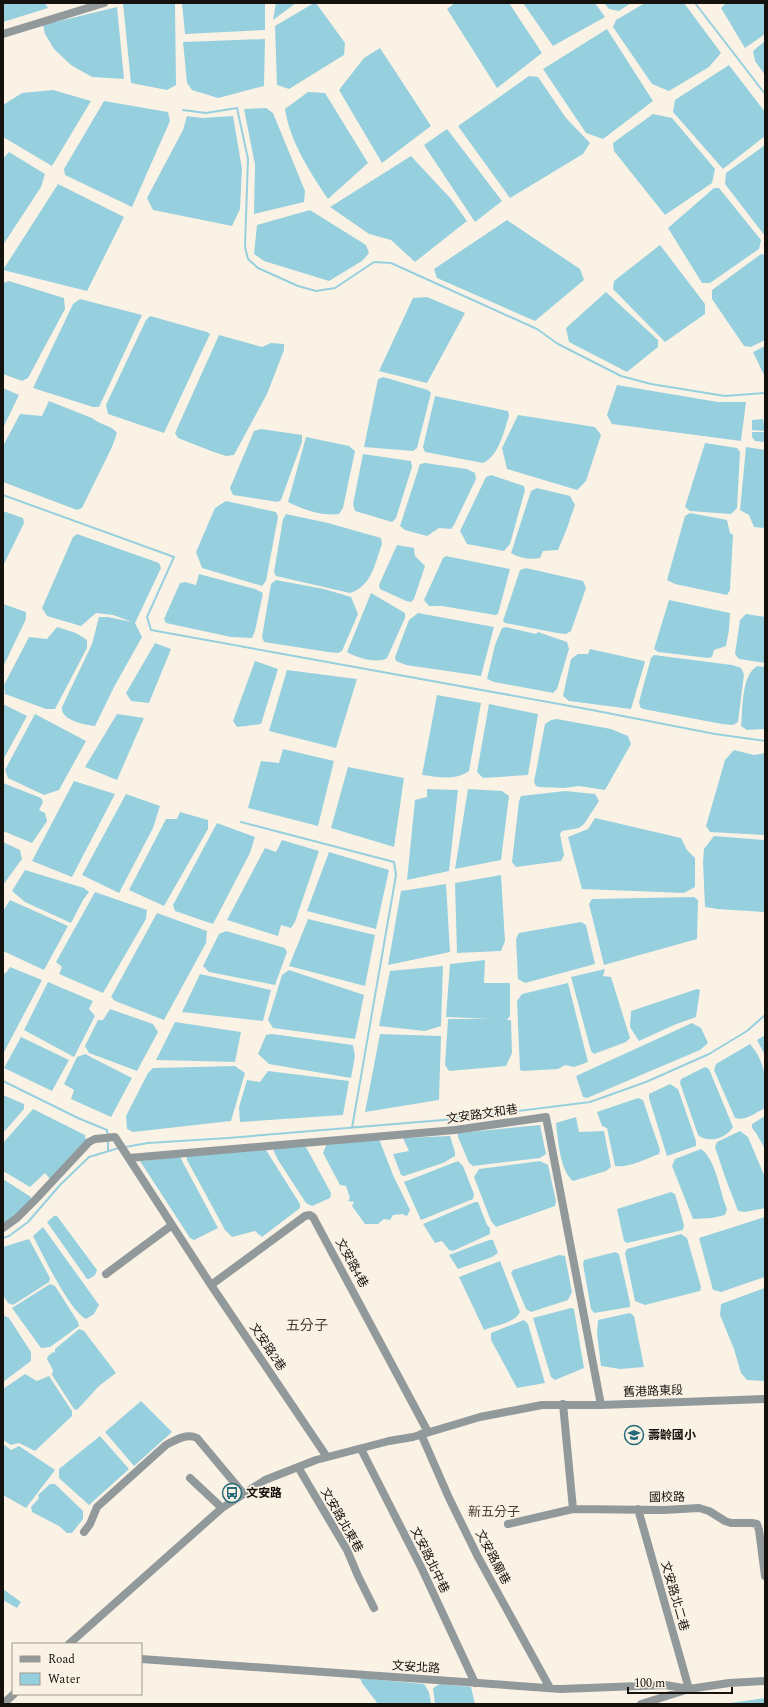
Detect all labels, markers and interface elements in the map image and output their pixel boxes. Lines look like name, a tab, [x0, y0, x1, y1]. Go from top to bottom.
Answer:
street label: 文安路文和巷	[445, 1100, 519, 1129]
street label: 文安路4巷	[330, 1235, 373, 1291]
district label: 五分子	[286, 1315, 328, 1336]
street label: 文安路2巷	[245, 1320, 291, 1375]
street label: 舊港路東段	[623, 1381, 683, 1402]
school or university icon: 壽齡國小	[623, 1424, 645, 1446]
place label: 壽齡國小	[648, 1426, 696, 1445]
bus stop icon: 文安路	[221, 1482, 243, 1504]
place label: 文安路	[246, 1484, 282, 1503]
street label: 文安路北東巷	[315, 1484, 368, 1556]
street label: 國校路	[649, 1488, 685, 1507]
district label: 新五分子	[468, 1502, 520, 1522]
street label: 文安路北中巷	[405, 1524, 454, 1597]
street label: 文安路廟巷	[470, 1526, 515, 1588]
street label: 文安路北二巷	[655, 1559, 694, 1633]
legend	[12, 1643, 142, 1695]
text: Road	[48, 1650, 75, 1669]
street label: 文安北路	[391, 1656, 441, 1679]
scale bar	[628, 1669, 732, 1695]
text: Water	[48, 1670, 80, 1689]
text: 100 m	[634, 1674, 665, 1693]

